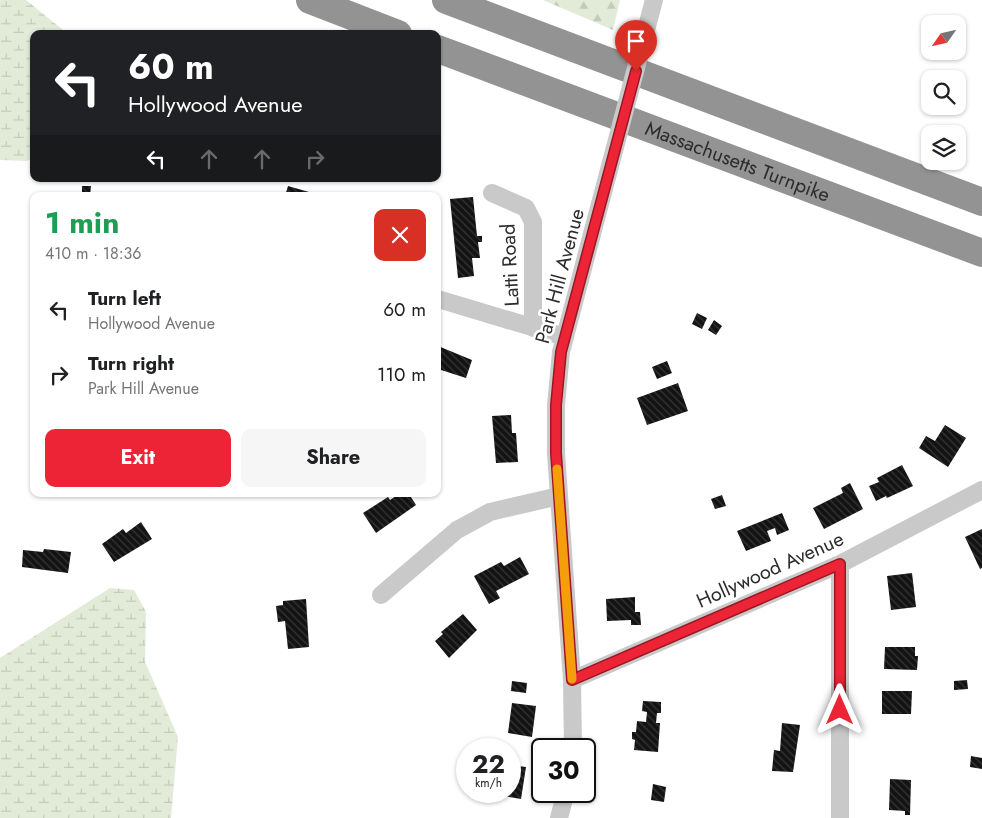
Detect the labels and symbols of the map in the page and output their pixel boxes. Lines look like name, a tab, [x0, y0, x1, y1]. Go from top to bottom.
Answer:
north arrow	[921, 15, 966, 60]
pin	[615, 20, 657, 71]
street label: Massachusetts Turnpike	[641, 114, 834, 209]
street label: Park Hill Avenue	[528, 205, 592, 347]
street label: Latti Road	[493, 223, 527, 307]
street label: Hollywood Avenue	[692, 524, 848, 616]
position arrow	[813, 683, 865, 735]
speed limit sign: 30	[531, 738, 596, 803]

